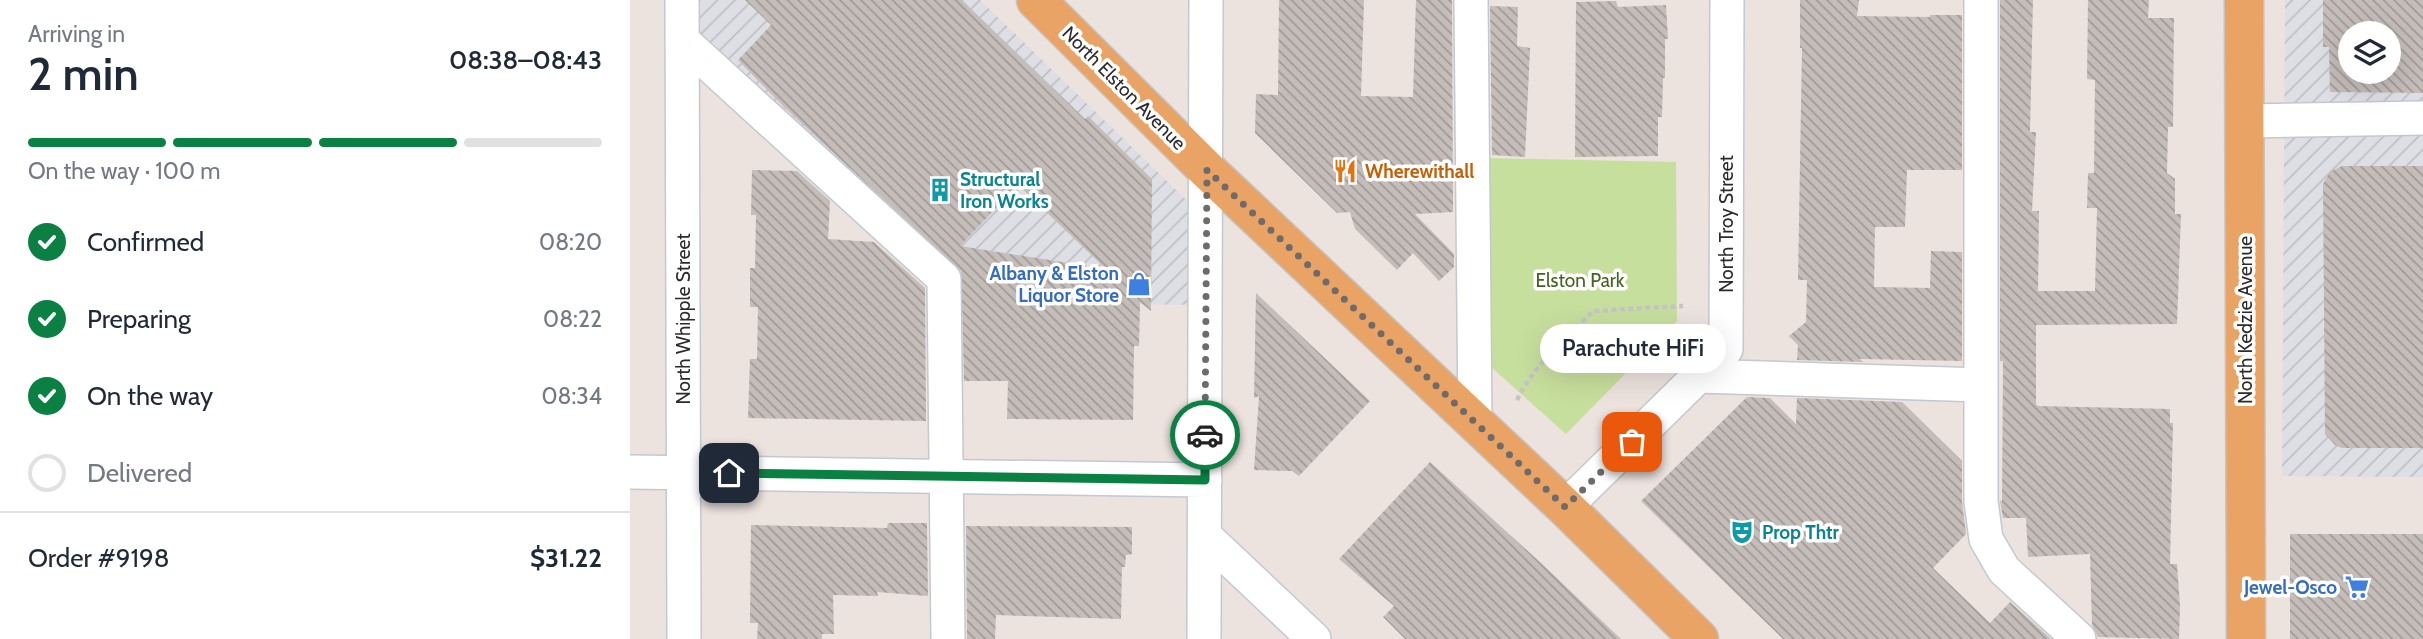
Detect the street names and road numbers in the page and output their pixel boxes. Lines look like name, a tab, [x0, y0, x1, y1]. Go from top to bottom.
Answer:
street label: North Elston Avenue	[1057, 21, 1191, 155]
street label: North Troy Street	[1715, 155, 1738, 293]
street label: North Whipple Street	[672, 233, 695, 405]
street label: North Kedzie Avenue	[2234, 236, 2257, 404]

